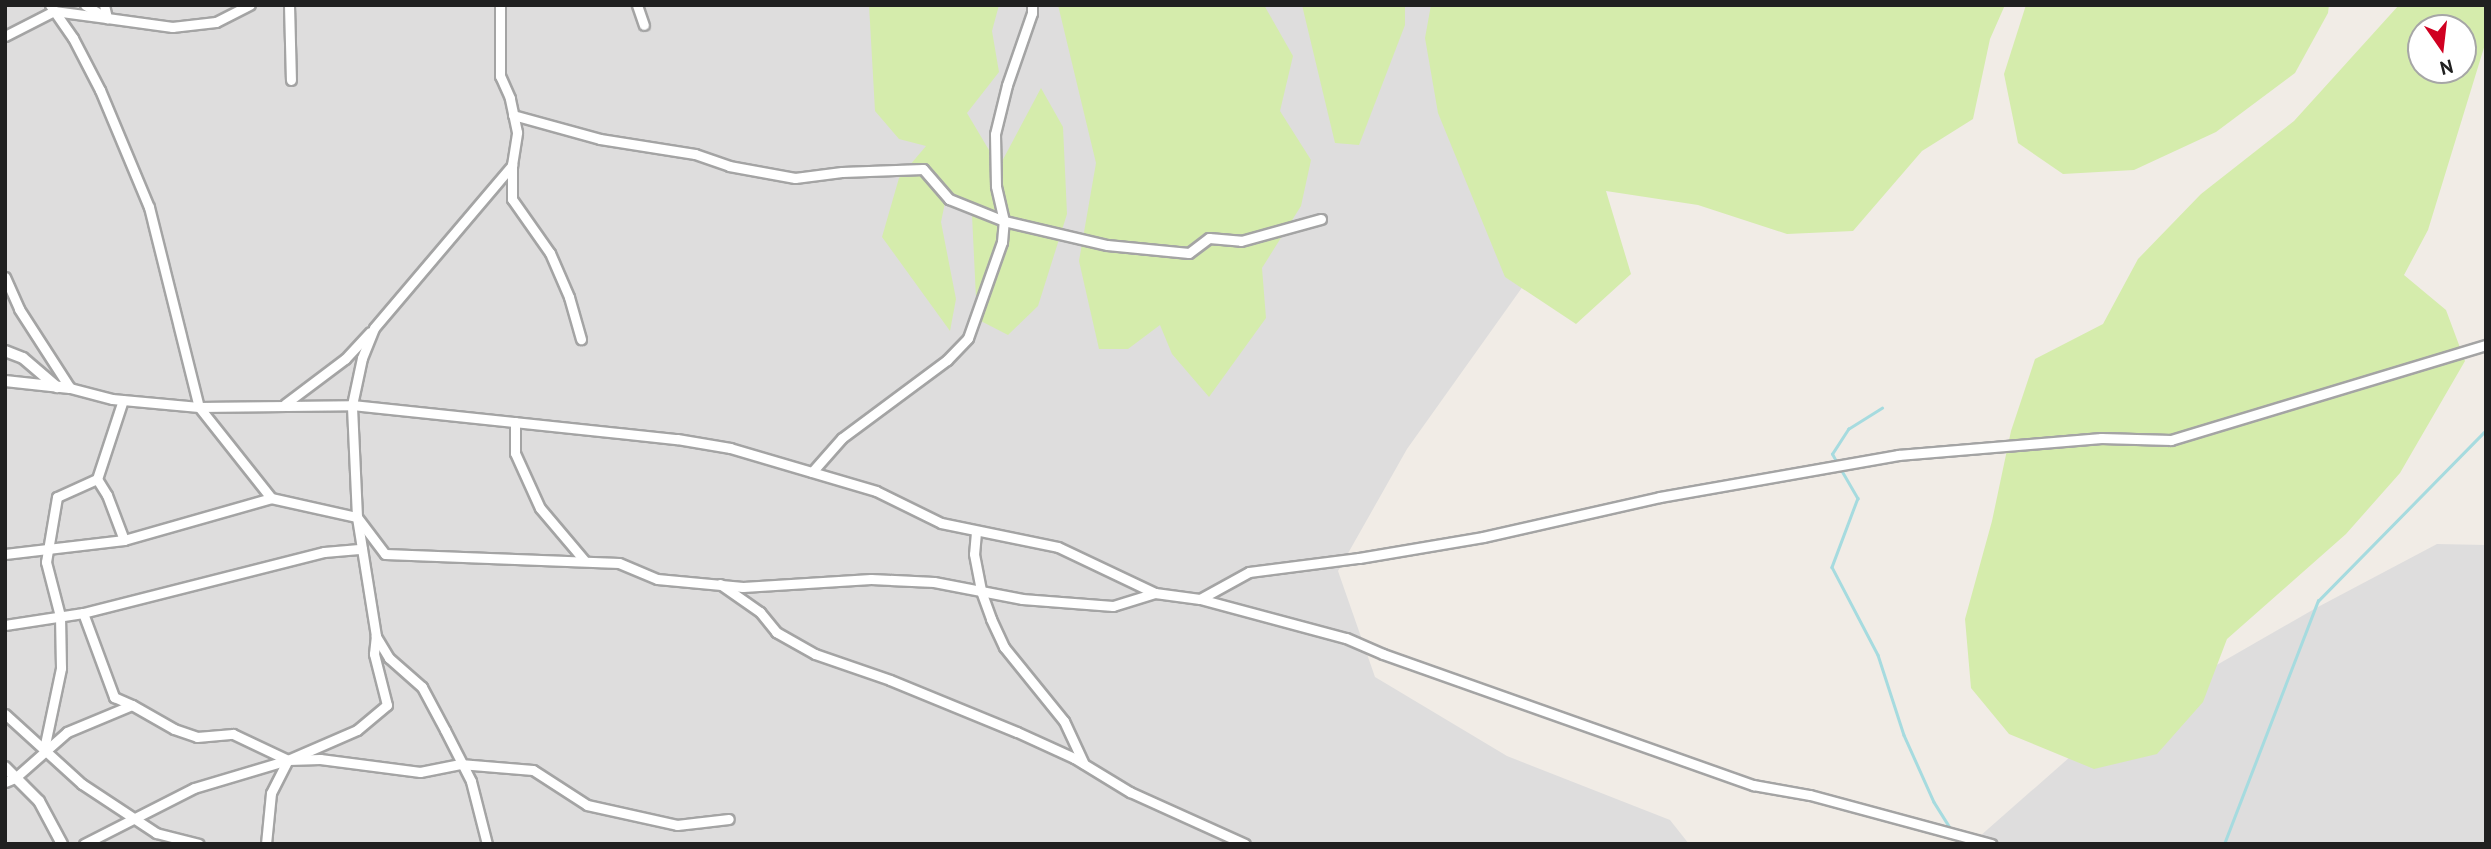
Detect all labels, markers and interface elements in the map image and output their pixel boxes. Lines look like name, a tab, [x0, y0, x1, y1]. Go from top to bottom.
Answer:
north arrow	[2407, 14, 2477, 84]
text: N	[2438, 54, 2456, 81]

